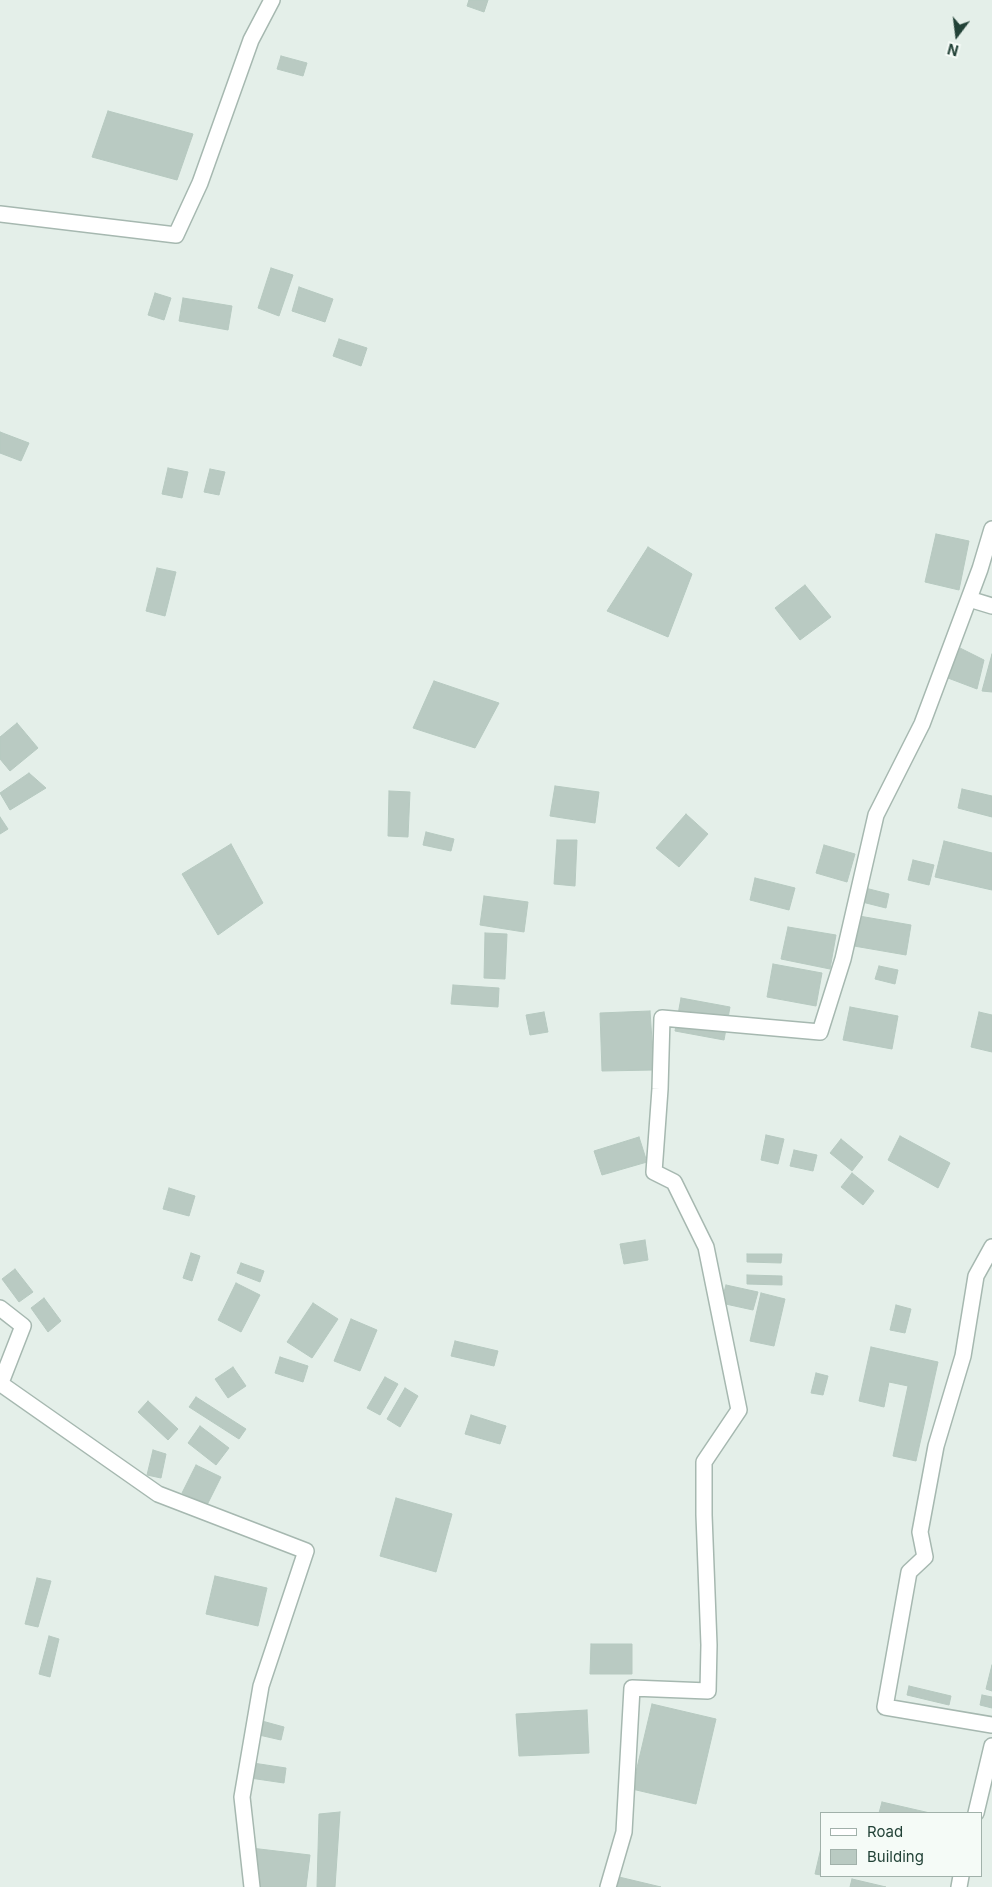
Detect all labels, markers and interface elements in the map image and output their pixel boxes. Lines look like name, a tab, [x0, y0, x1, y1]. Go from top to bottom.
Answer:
north arrow	[932, 10, 982, 60]
text: N	[946, 40, 960, 60]
legend	[820, 1812, 982, 1877]
text: Road	[867, 1822, 903, 1841]
text: Building	[867, 1847, 924, 1866]

